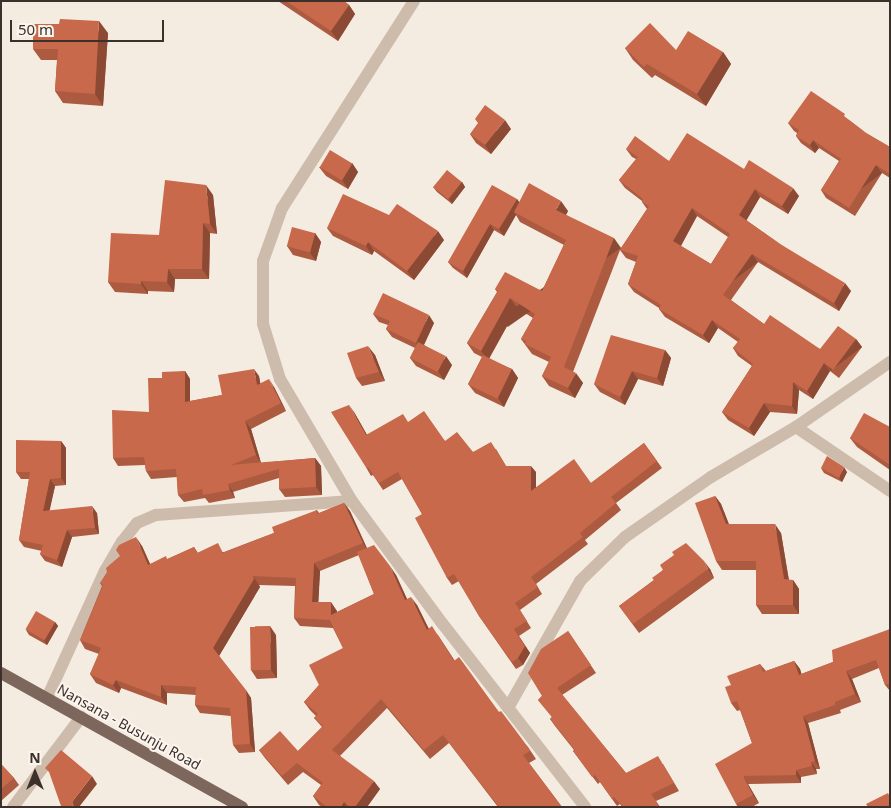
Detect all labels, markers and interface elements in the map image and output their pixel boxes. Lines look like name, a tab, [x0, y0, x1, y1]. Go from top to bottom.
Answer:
scale bar	[12, 10, 166, 42]
text: 50 m	[18, 19, 53, 39]
street label: Nansana - Busunju Road	[54, 681, 204, 773]
north arrow	[10, 748, 60, 798]
text: N	[29, 748, 41, 767]

